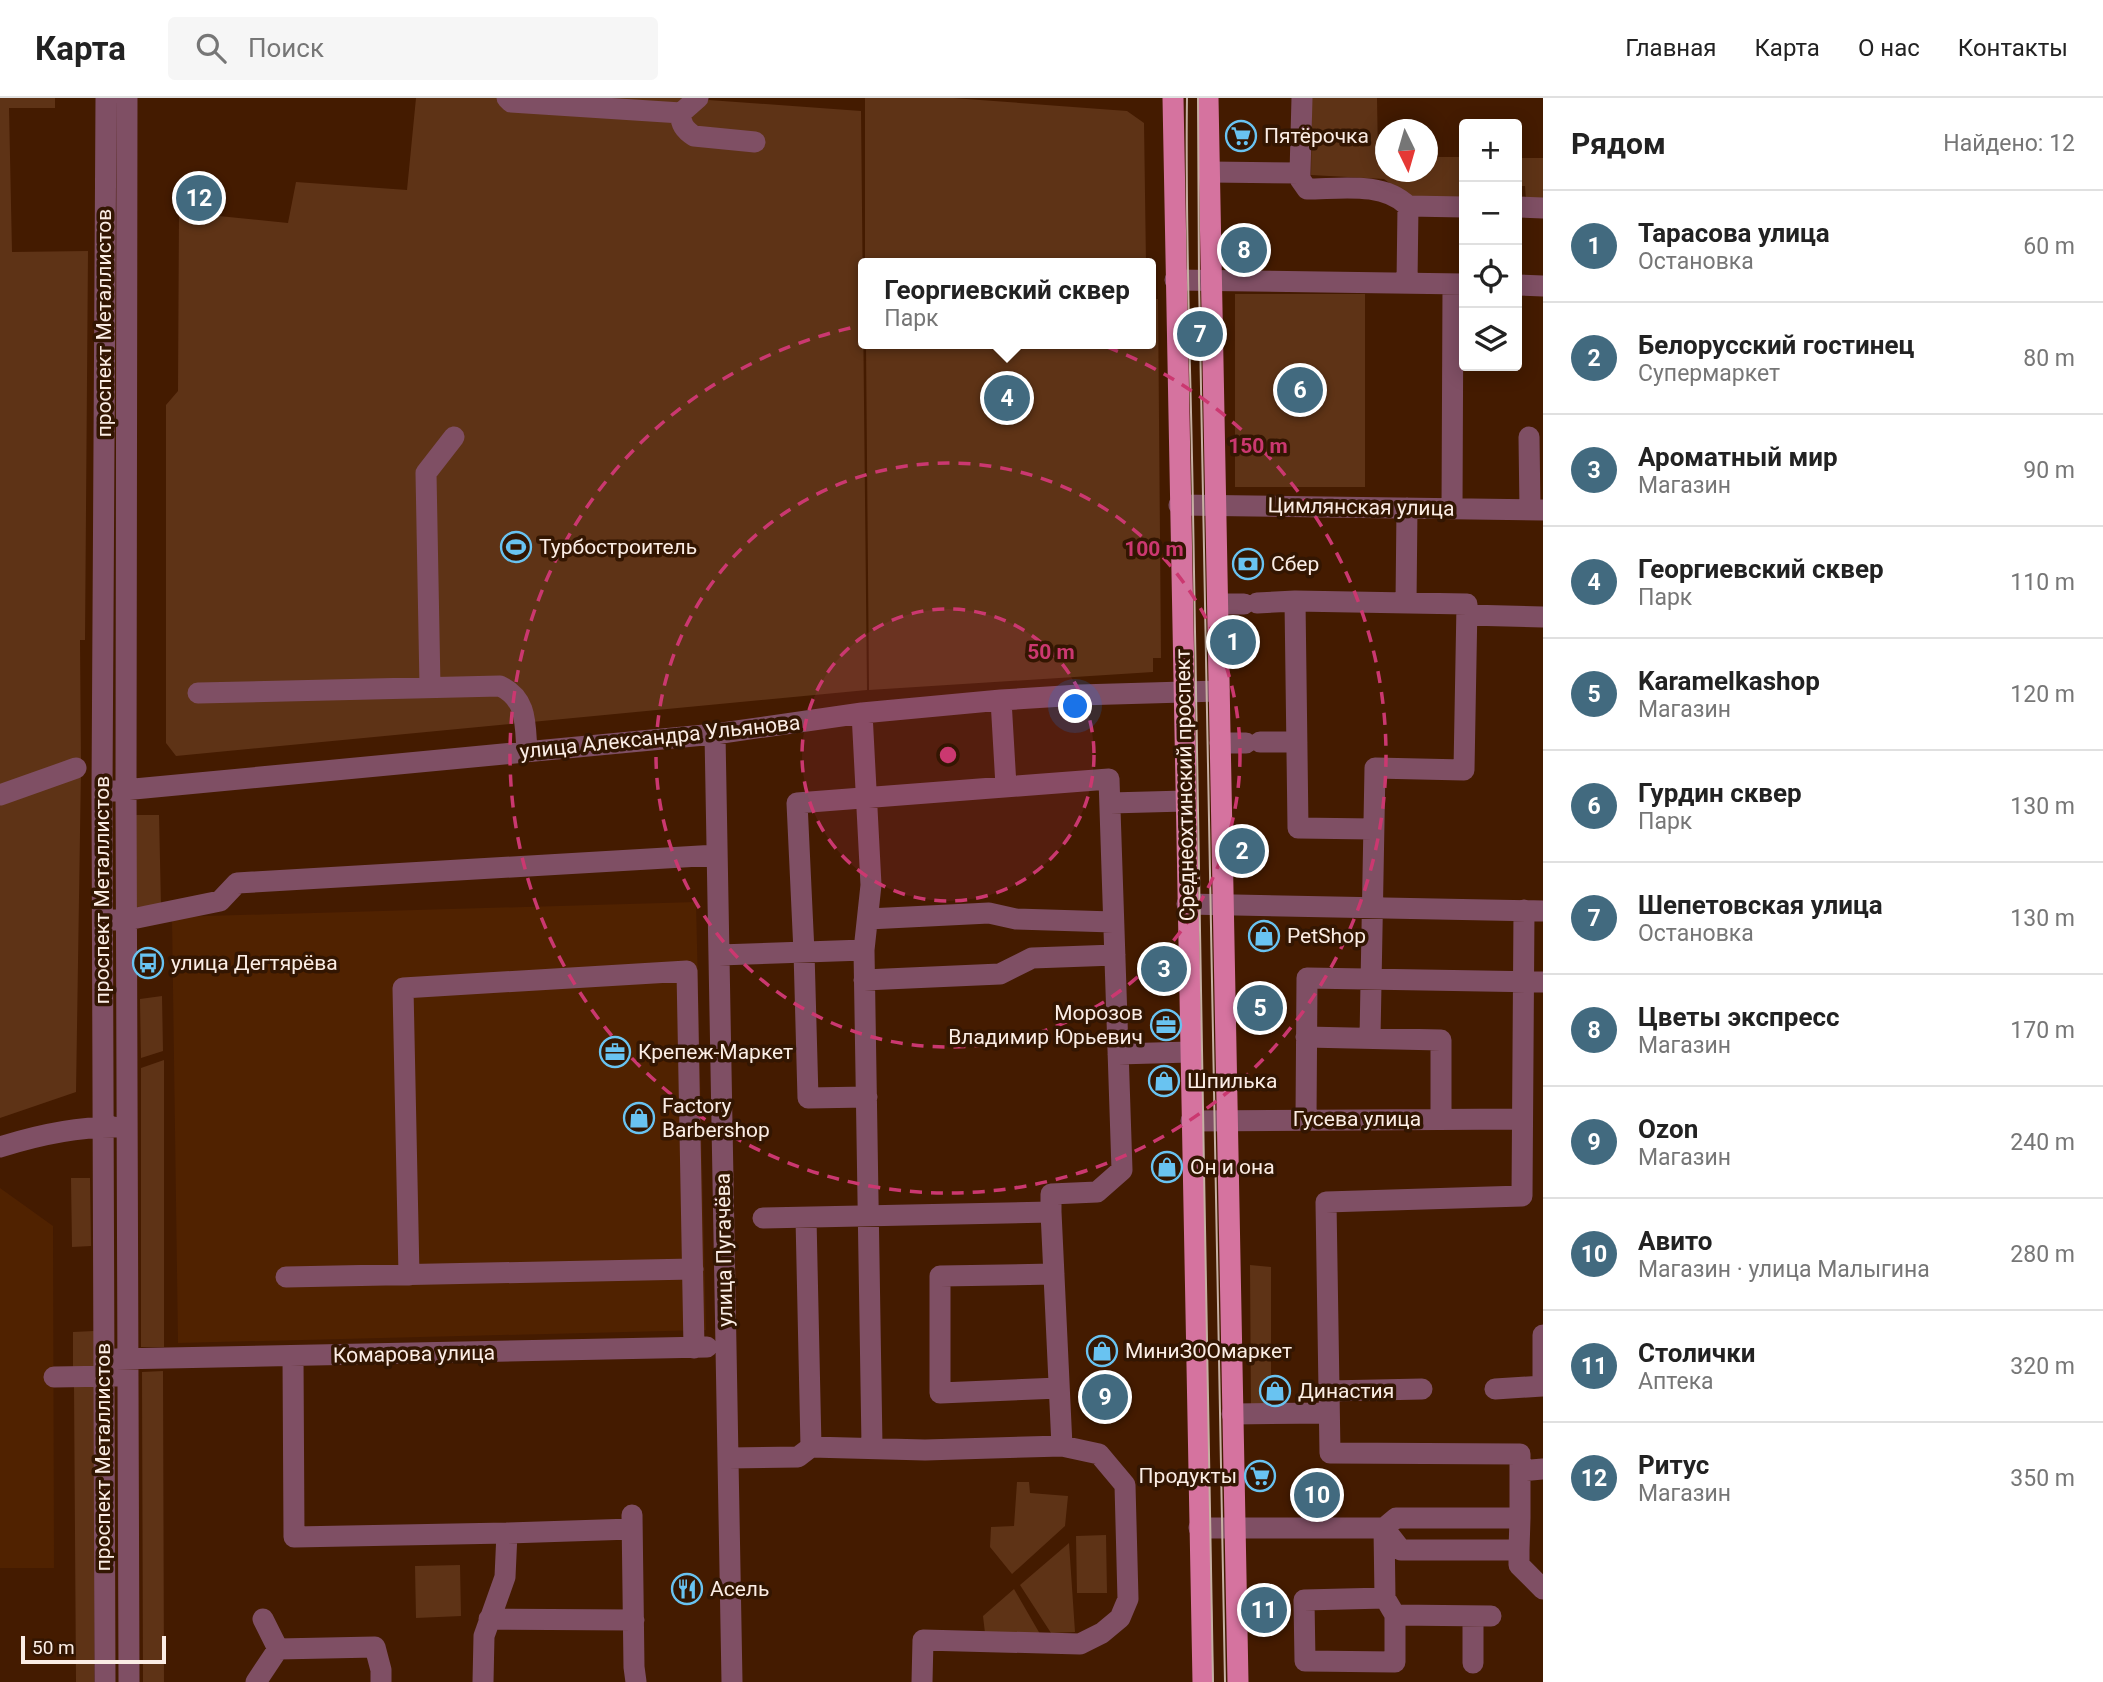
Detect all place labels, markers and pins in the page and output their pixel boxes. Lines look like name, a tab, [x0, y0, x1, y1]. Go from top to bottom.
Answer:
supermarket icon: Пятёрочка	[1224, 119, 1258, 153]
place label: Пятёрочка	[1264, 124, 1369, 148]
pin: 12	[176, 172, 222, 224]
pin: 8	[1221, 224, 1267, 276]
pin: 7	[1177, 308, 1223, 360]
pin: 6	[1277, 364, 1323, 416]
pin: 4	[984, 372, 1030, 424]
sports icon: Турбостроитель	[499, 530, 533, 564]
place label: Турбостроитель	[539, 535, 697, 559]
bank icon: Сбер	[1231, 547, 1265, 581]
place label: Сбер	[1271, 552, 1319, 576]
pin: 1	[1210, 616, 1256, 668]
centre of rings	[936, 743, 960, 767]
pin: 2	[1219, 825, 1265, 877]
shop icon: PetShop	[1247, 919, 1281, 953]
place label: PetShop	[1287, 924, 1366, 948]
pin: 3	[1141, 943, 1187, 995]
bus stop icon: улица Дегтярёва	[131, 946, 165, 980]
place label: улица Дегтярёва	[171, 951, 338, 975]
pin: 5	[1237, 982, 1283, 1034]
place label: Морозов Владимир Юрьевич	[948, 1001, 1143, 1049]
office icon: Морозов Владимир Юрьевич	[1149, 1008, 1183, 1042]
office icon: Крепеж-Маркет	[598, 1035, 632, 1069]
place label: Крепеж-Маркет	[638, 1040, 793, 1064]
shop icon: Шпилька	[1147, 1064, 1181, 1098]
place label: Шпилька	[1187, 1069, 1277, 1093]
place label: Factory Barbershop	[662, 1094, 770, 1142]
shop icon: Factory Barbershop	[622, 1101, 656, 1135]
shop icon: Он и она	[1150, 1150, 1184, 1184]
place label: Он и она	[1190, 1155, 1275, 1179]
shop icon: МиниЗООмаркет	[1085, 1334, 1119, 1368]
place label: МиниЗООмаркет	[1125, 1339, 1292, 1363]
pin: 9	[1082, 1371, 1128, 1423]
shop icon: Династия	[1258, 1374, 1292, 1408]
place label: Династия	[1298, 1379, 1394, 1403]
supermarket icon: Продукты	[1243, 1459, 1277, 1493]
place label: Продукты	[1139, 1464, 1237, 1488]
pin: 10	[1294, 1469, 1340, 1521]
restaurant icon: Асель	[670, 1572, 704, 1606]
place label: Асель	[710, 1577, 769, 1601]
pin: 11	[1241, 1584, 1287, 1636]

